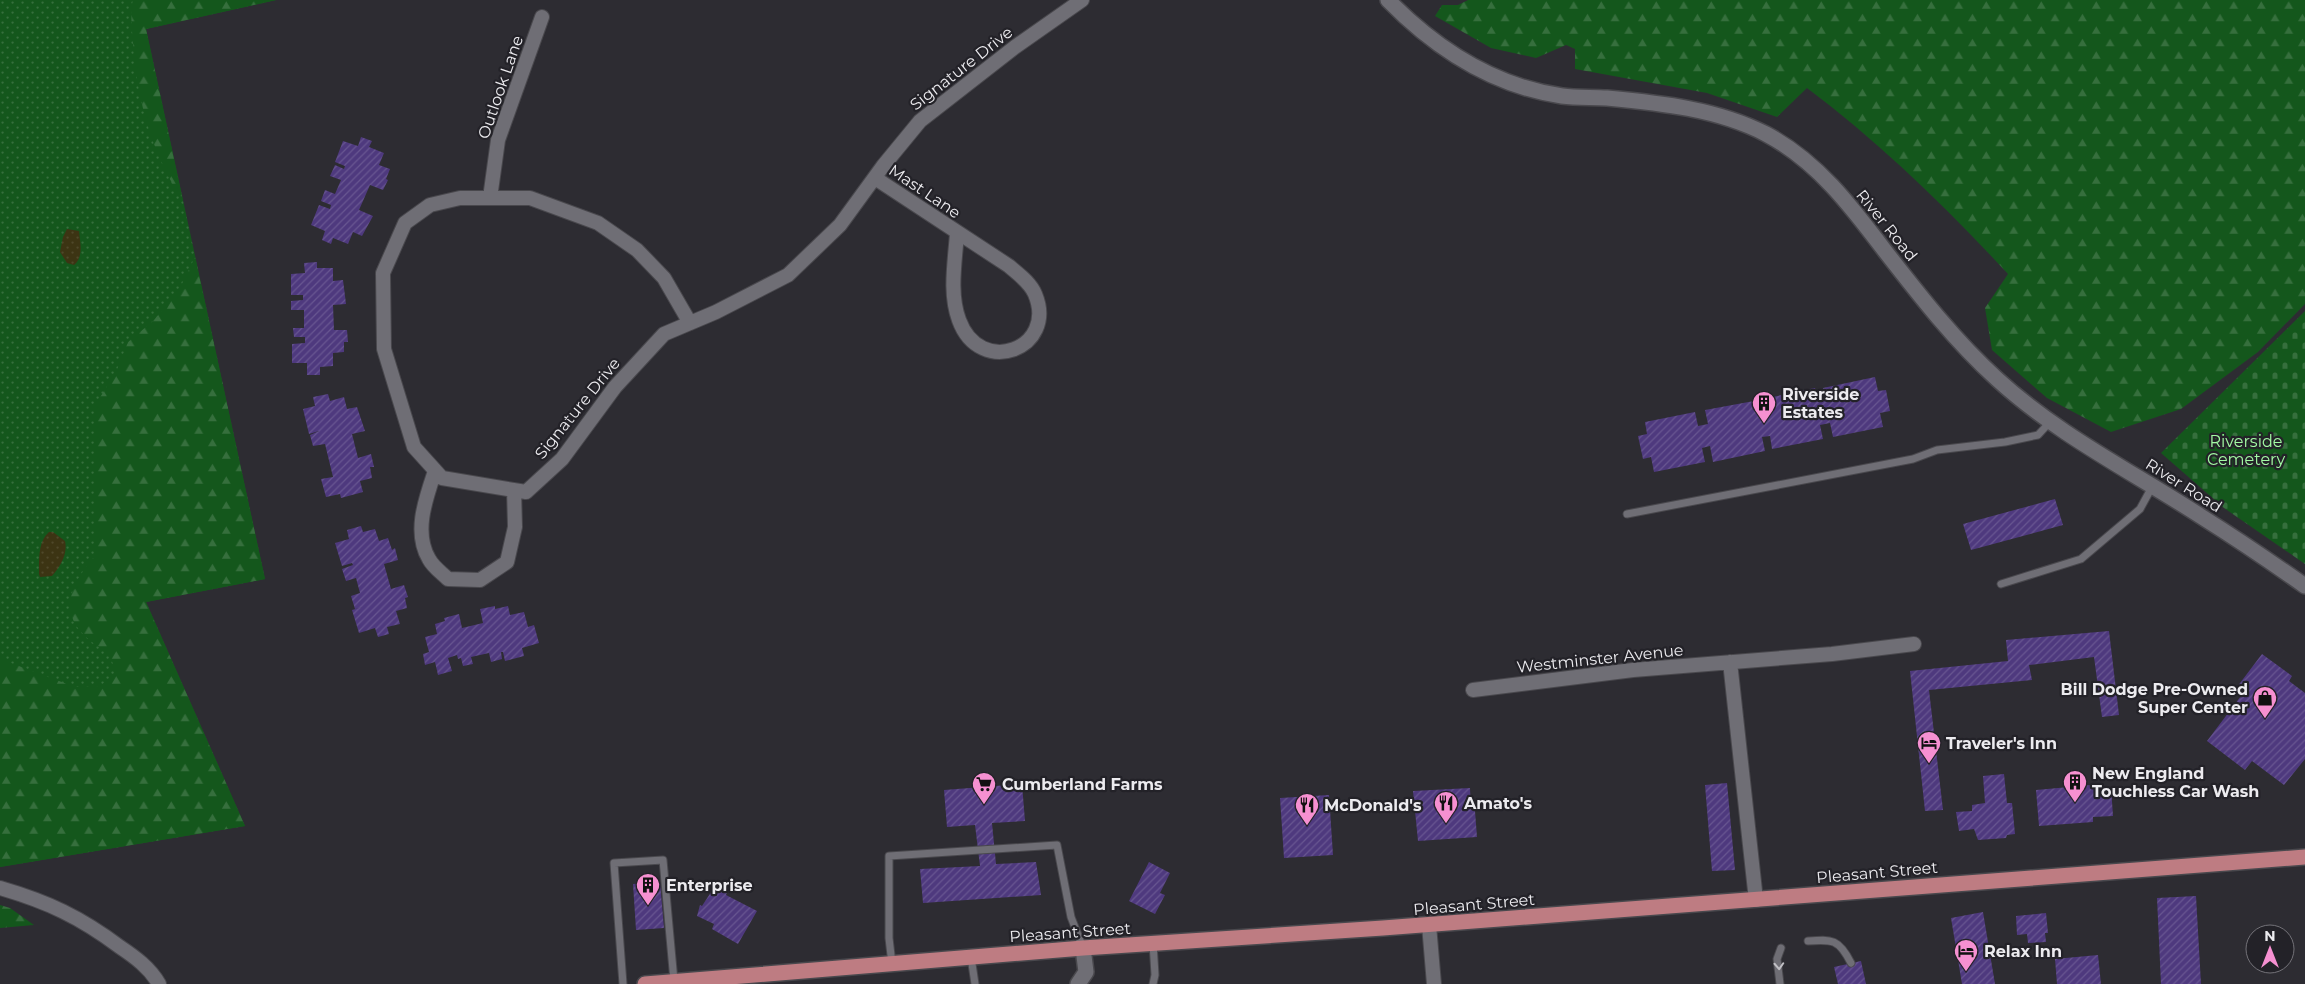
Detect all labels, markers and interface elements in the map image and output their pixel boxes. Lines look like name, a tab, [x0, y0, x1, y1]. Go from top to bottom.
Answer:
street label: Signature Drive	[906, 23, 1016, 114]
street label: Outlook Lane	[474, 33, 527, 141]
street label: Mast Lane	[885, 160, 964, 222]
street label: River Road	[1852, 186, 1921, 265]
street label: Signature Drive	[531, 354, 624, 463]
place label: Riverside Estates	[1782, 385, 1859, 422]
building icon: Riverside Estates	[1751, 390, 1777, 424]
park label: Riverside Cemetery	[2207, 432, 2285, 469]
street label: River Road	[2142, 454, 2225, 516]
street label: Westminster Avenue	[1516, 640, 1684, 677]
place label: Bill Dodge Pre-Owned Super Center	[2061, 680, 2248, 717]
shop icon: Bill Dodge Pre-Owned Super Center	[2252, 685, 2278, 719]
hotel icon: Traveler's Inn	[1916, 730, 1942, 764]
place label: Traveler's Inn	[1946, 734, 2057, 753]
place label: New England Touchless Car Wash	[2092, 764, 2259, 801]
building icon: New England Touchless Car Wash	[2062, 769, 2088, 803]
supermarket icon: Cumberland Farms	[971, 771, 997, 805]
place label: Cumberland Farms	[1002, 775, 1163, 794]
restaurant icon: Amato's	[1433, 790, 1459, 824]
restaurant icon: McDonald's	[1294, 792, 1320, 826]
place label: Amato's	[1463, 794, 1533, 813]
place label: McDonald's	[1324, 796, 1422, 815]
street label: Pleasant Street	[1816, 858, 1939, 887]
building icon: Enterprise	[635, 872, 661, 906]
place label: Enterprise	[666, 876, 753, 895]
street label: Pleasant Street	[1413, 890, 1536, 919]
street label: Pleasant Street	[1009, 919, 1132, 946]
north arrow	[2245, 924, 2295, 974]
text: N	[2264, 927, 2276, 945]
hotel icon: Relax Inn	[1953, 938, 1979, 972]
place label: Relax Inn	[1984, 942, 2062, 961]
one-way arrow	[1773, 962, 1784, 970]

